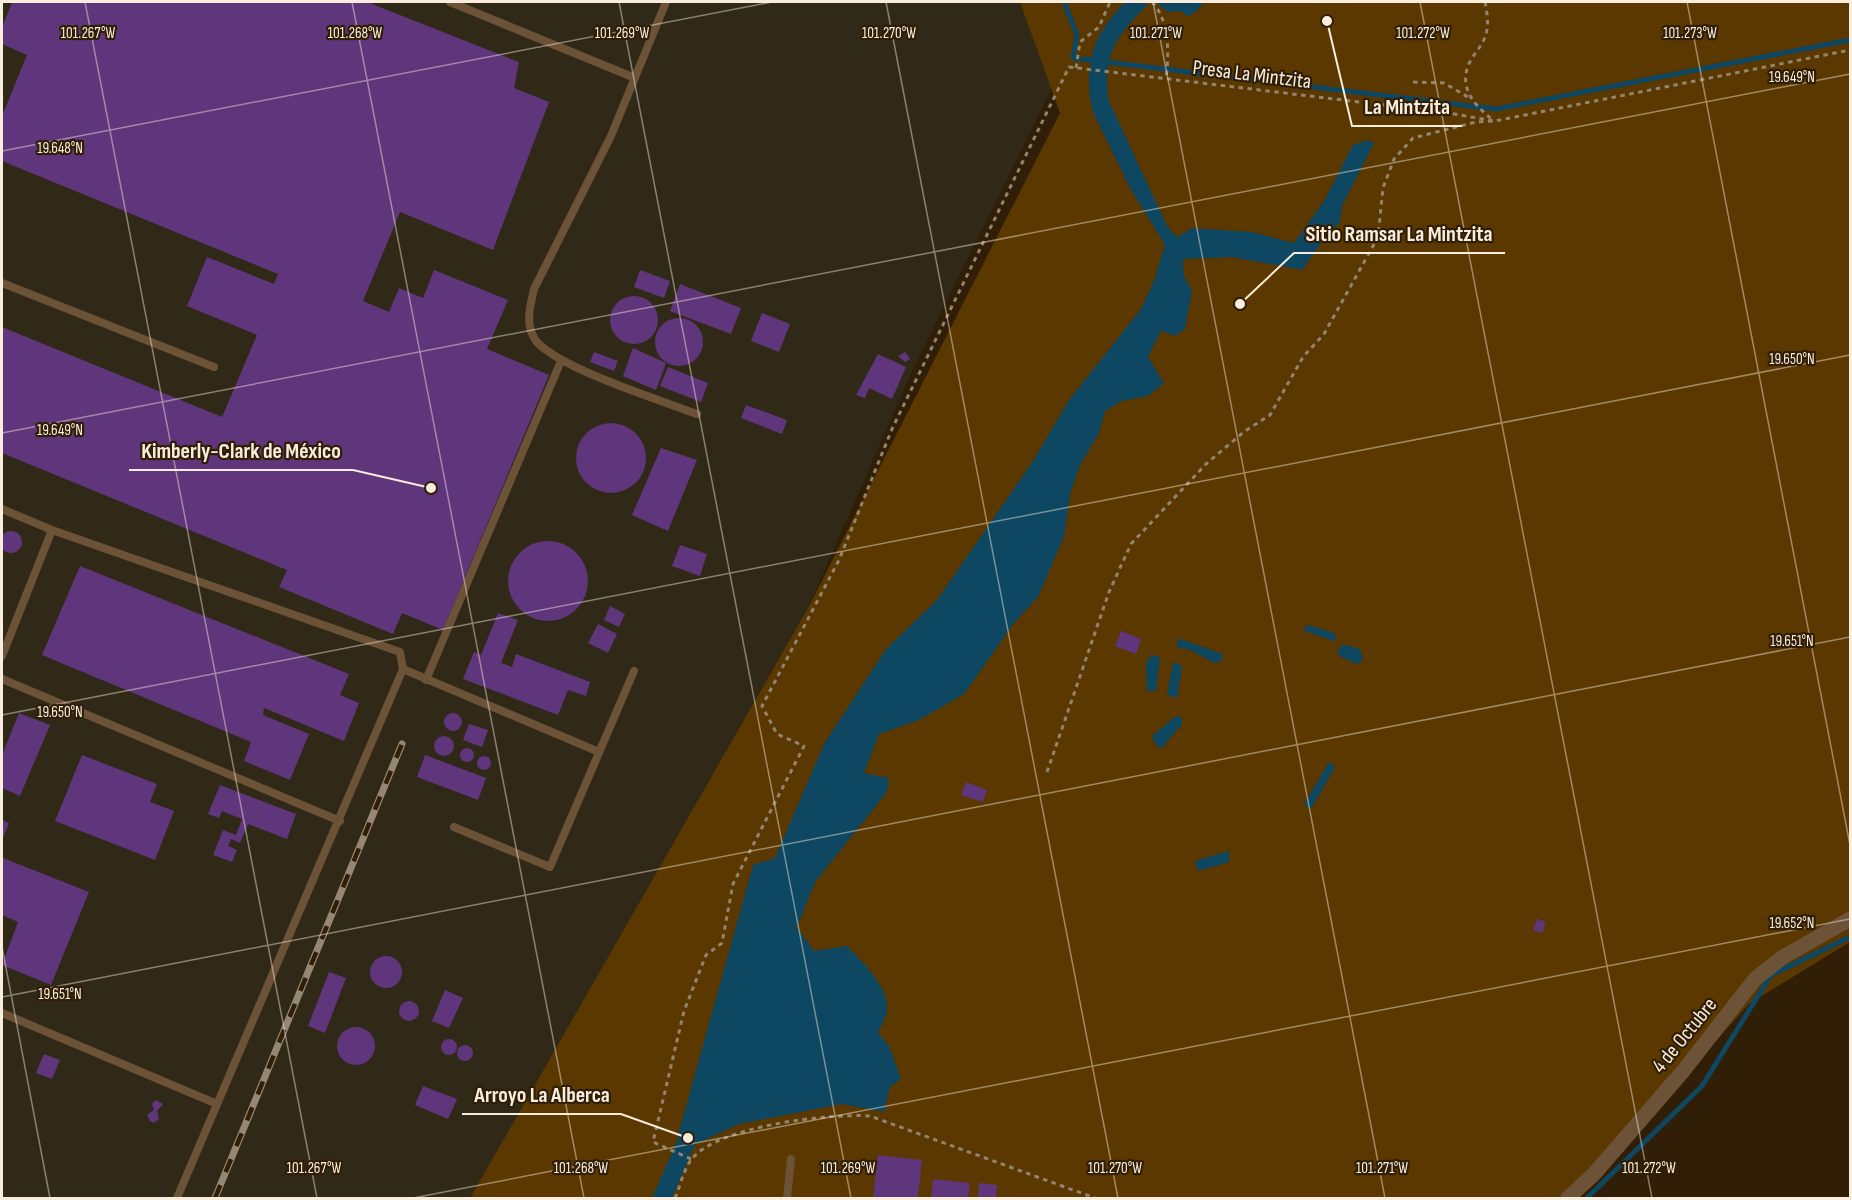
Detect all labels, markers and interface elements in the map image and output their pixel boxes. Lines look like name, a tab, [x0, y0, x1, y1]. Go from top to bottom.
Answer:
text: 101.267°W	[61, 24, 115, 43]
text: 101.268°W	[328, 24, 382, 43]
text: 101.269°W	[595, 24, 649, 43]
text: 101.270°W	[862, 24, 916, 43]
text: 101.271°W	[1130, 24, 1182, 43]
text: 101.272°W	[1396, 24, 1450, 43]
text: 101.273°W	[1663, 24, 1717, 43]
street label: Presa La Mintzita	[1191, 55, 1313, 94]
text: 19.649°N	[1769, 68, 1815, 87]
callout: La Mintzita	[1352, 86, 1462, 126]
text: La Mintzita	[1364, 94, 1450, 121]
text: 19.648°N	[37, 139, 83, 158]
callout: Sitio Ramsar La Mintzita	[1294, 213, 1505, 253]
text: Sitio Ramsar La Mintzita	[1305, 221, 1493, 248]
text: 19.650°N	[1769, 350, 1815, 369]
text: 19.649°N	[37, 421, 83, 440]
callout: Kimberly-Clark de México	[129, 430, 353, 470]
text: Kimberly-Clark de México	[141, 438, 341, 465]
text: 19.651°N	[1770, 632, 1814, 651]
text: 19.650°N	[37, 703, 83, 722]
text: 19.652°N	[1770, 914, 1814, 933]
text: 19.651°N	[38, 985, 82, 1004]
street label: 4 de Octubre	[1647, 993, 1722, 1078]
callout: Arroyo La Alberca	[462, 1074, 621, 1114]
text: Arroyo La Alberca	[473, 1082, 610, 1109]
text: 101.267°W	[287, 1159, 341, 1178]
text: 101.268°W	[554, 1159, 608, 1178]
text: 101.269°W	[821, 1159, 875, 1178]
text: 101.270°W	[1088, 1159, 1142, 1178]
text: 101.271°W	[1356, 1159, 1408, 1178]
text: 101.272°W	[1622, 1159, 1676, 1178]

